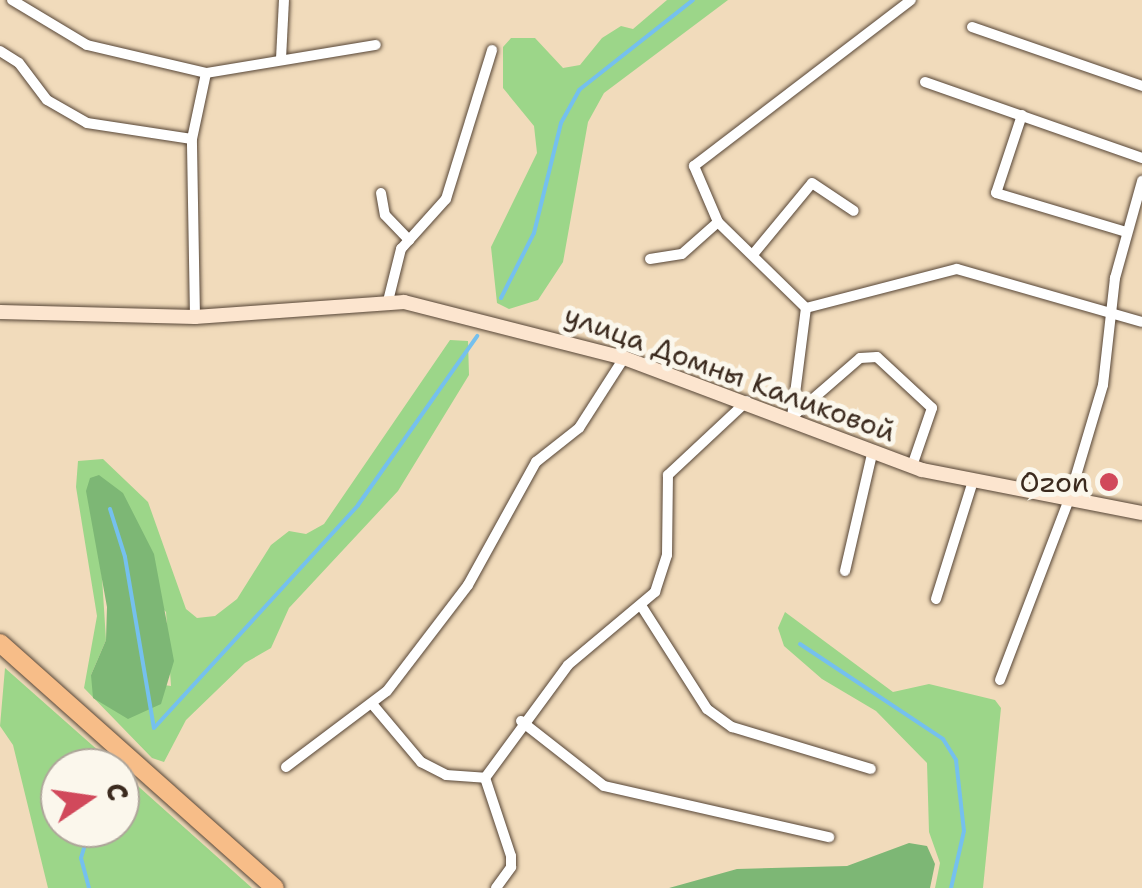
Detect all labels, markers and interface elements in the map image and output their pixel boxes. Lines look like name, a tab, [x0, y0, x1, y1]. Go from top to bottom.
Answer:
street label: улица Домны Каликовой	[560, 297, 900, 449]
place label: Ozon	[1019, 465, 1089, 499]
marker: Ozon	[1098, 471, 1120, 493]
north arrow	[40, 748, 140, 848]
text: С	[97, 779, 138, 804]

